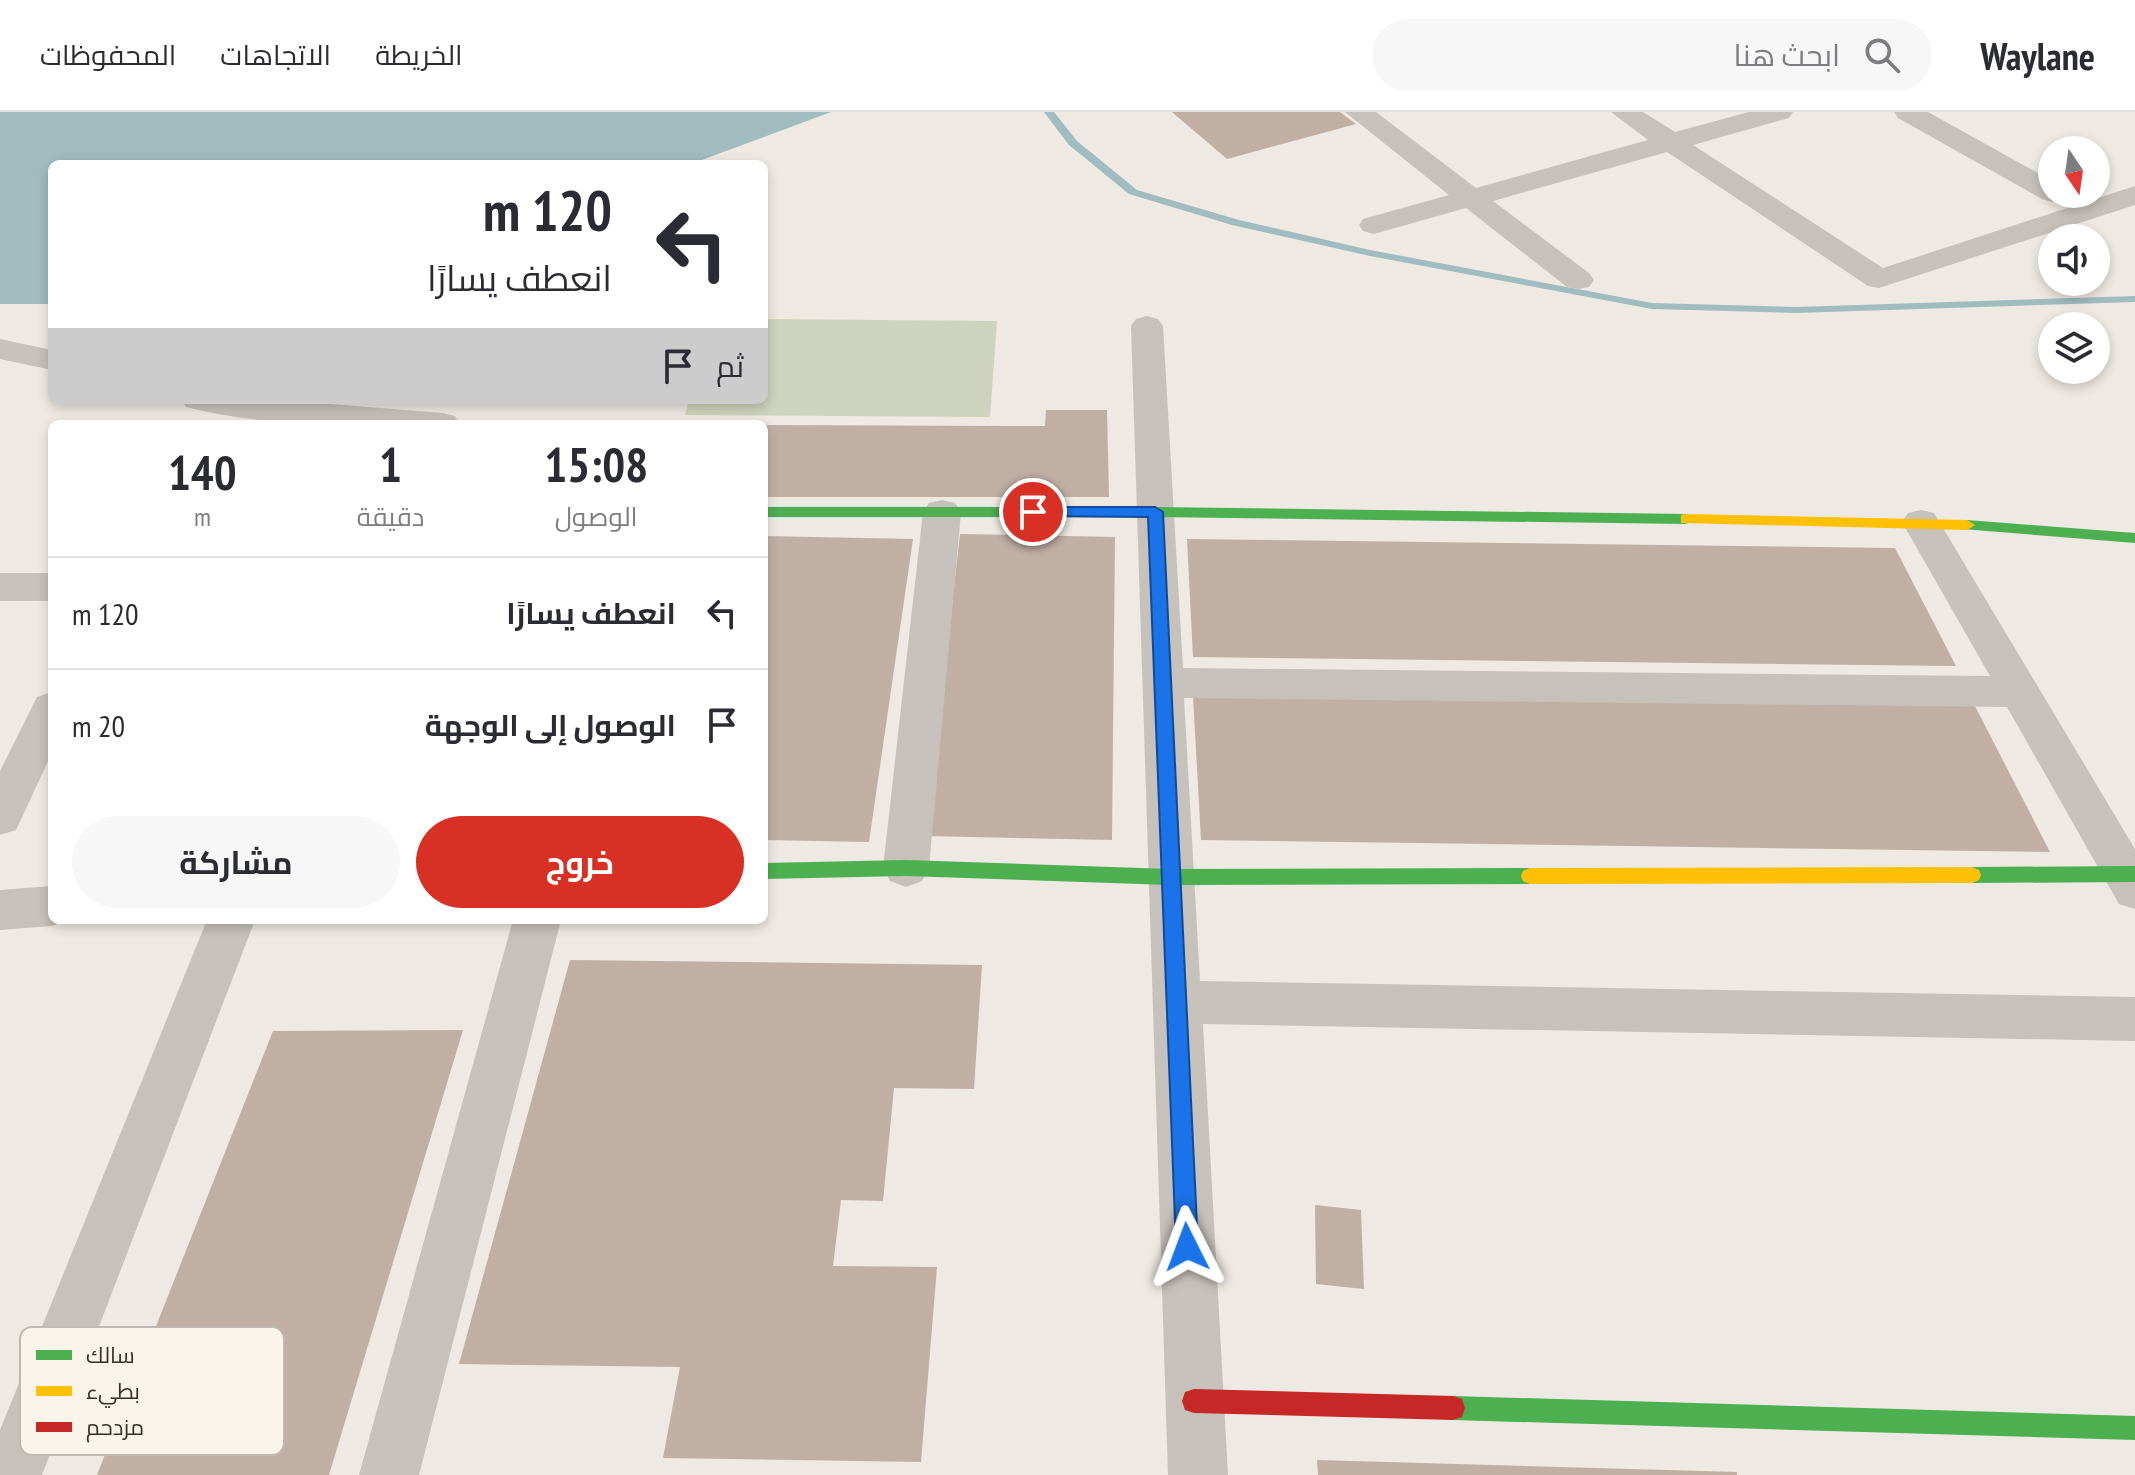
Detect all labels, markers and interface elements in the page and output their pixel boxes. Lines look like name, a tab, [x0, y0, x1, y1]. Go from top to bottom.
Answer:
search box	[1372, 19, 1932, 91]
text: Waylane	[1980, 31, 2095, 80]
icon: search	[1860, 33, 1904, 77]
text: ابحث هنا	[1734, 35, 1840, 74]
text: المحفوظات	[40, 36, 176, 73]
text: الاتجاهات	[220, 36, 331, 73]
text: الخريطة	[375, 36, 463, 73]
north arrow	[2038, 136, 2110, 208]
map controls	[2038, 136, 2110, 384]
text: 120 m	[483, 174, 612, 246]
icon: left	[640, 192, 744, 296]
button: sound	[2038, 224, 2110, 296]
text: انعطف يسارًا	[427, 254, 612, 301]
button: layers	[2038, 312, 2110, 384]
icon: arrive	[656, 344, 700, 388]
text: ثم	[716, 346, 744, 385]
text: 1	[379, 433, 402, 495]
text: 15:08	[544, 433, 648, 495]
text: 140	[168, 441, 237, 503]
pin	[999, 478, 1067, 546]
icon: arrive	[1011, 490, 1055, 534]
text: m	[194, 500, 211, 533]
text: دقيقة	[357, 500, 424, 533]
text: الوصول	[555, 500, 638, 533]
icon: left	[700, 591, 744, 635]
text: انعطف يسارًا	[506, 593, 676, 632]
text: 120 m	[72, 594, 138, 633]
icon: arrive	[700, 703, 744, 747]
text: الوصول إلى الوجهة	[425, 705, 676, 744]
text: 20 m	[72, 706, 125, 745]
button: مشاركة	[72, 816, 400, 908]
button: خروج	[416, 816, 744, 908]
position arrow	[1145, 1205, 1229, 1289]
legend	[20, 1327, 284, 1455]
text: سالك	[86, 1341, 135, 1369]
text: بطيء	[86, 1377, 140, 1408]
text: مزدحم	[86, 1413, 144, 1443]

